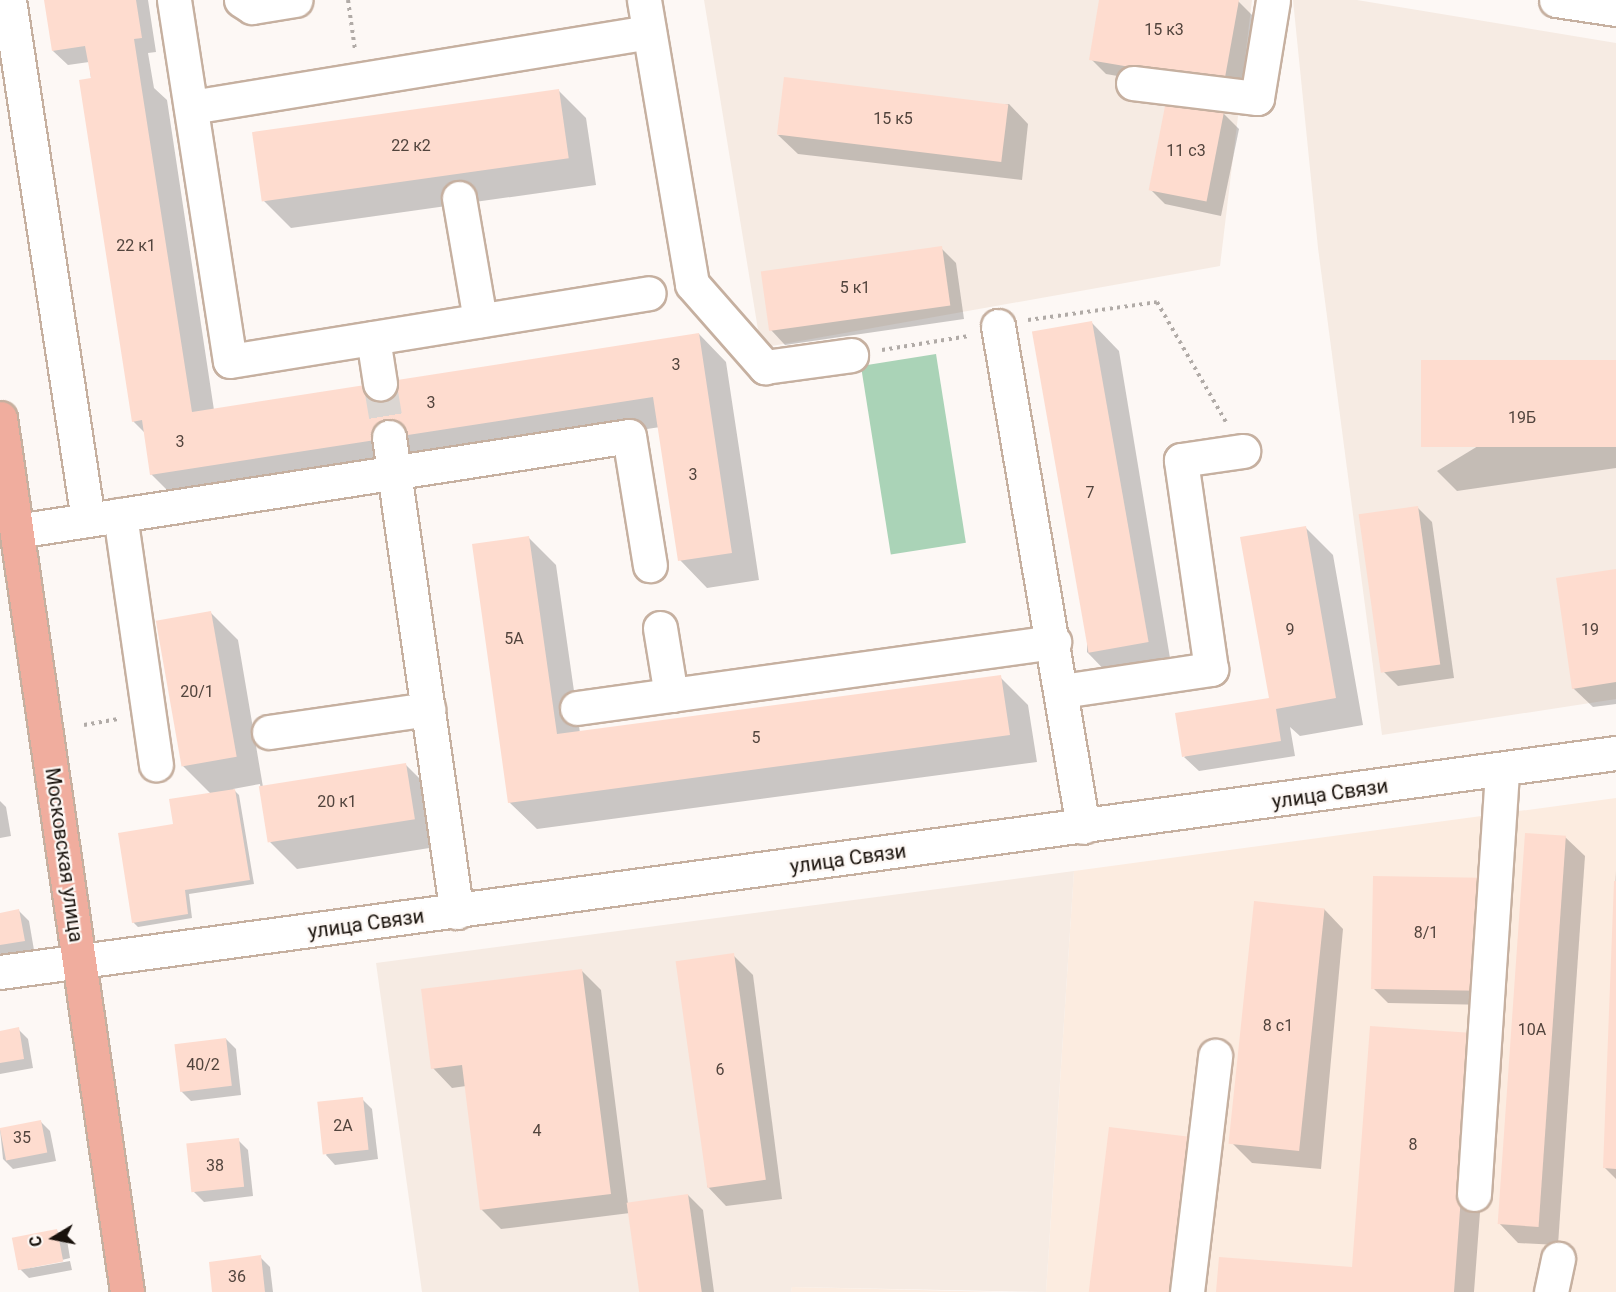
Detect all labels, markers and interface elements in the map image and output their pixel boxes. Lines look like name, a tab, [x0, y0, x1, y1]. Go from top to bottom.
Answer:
house number: 15 к3	[1144, 20, 1184, 40]
house number: 15 к5	[873, 109, 913, 129]
house number: 22 к2	[391, 136, 431, 156]
house number: 11 с3	[1166, 141, 1206, 161]
house number: 22 к1	[116, 236, 156, 256]
house number: 5 к1	[840, 278, 870, 298]
house number: 3	[672, 355, 680, 375]
house number: 3	[427, 393, 435, 413]
house number: 19Б	[1508, 408, 1536, 428]
house number: 3	[176, 432, 184, 452]
house number: 3	[689, 465, 697, 485]
house number: 7	[1086, 483, 1094, 503]
house number: 9	[1286, 620, 1294, 640]
house number: 19	[1581, 620, 1599, 640]
house number: 5А	[504, 629, 524, 649]
house number: 20/1	[180, 682, 214, 702]
house number: 5	[752, 728, 760, 748]
street label: Московская улица	[40, 766, 88, 944]
street label: улица Связи	[1270, 774, 1390, 814]
house number: 20 к1	[317, 792, 357, 812]
street label: улица Связи	[788, 839, 908, 879]
street label: улица Связи	[306, 904, 426, 944]
house number: 8/1	[1414, 923, 1438, 943]
house number: 8 с1	[1263, 1016, 1293, 1036]
house number: 10А	[1518, 1020, 1546, 1040]
house number: 40/2	[186, 1055, 220, 1075]
house number: 6	[716, 1060, 724, 1080]
house number: 2А	[333, 1116, 353, 1136]
house number: 4	[533, 1121, 541, 1141]
house number: 35	[13, 1128, 31, 1148]
house number: 8	[1409, 1135, 1417, 1155]
house number: 38	[206, 1156, 224, 1176]
north arrow	[24, 1208, 84, 1268]
text: С	[26, 1234, 46, 1248]
house number: 36	[228, 1267, 246, 1287]

